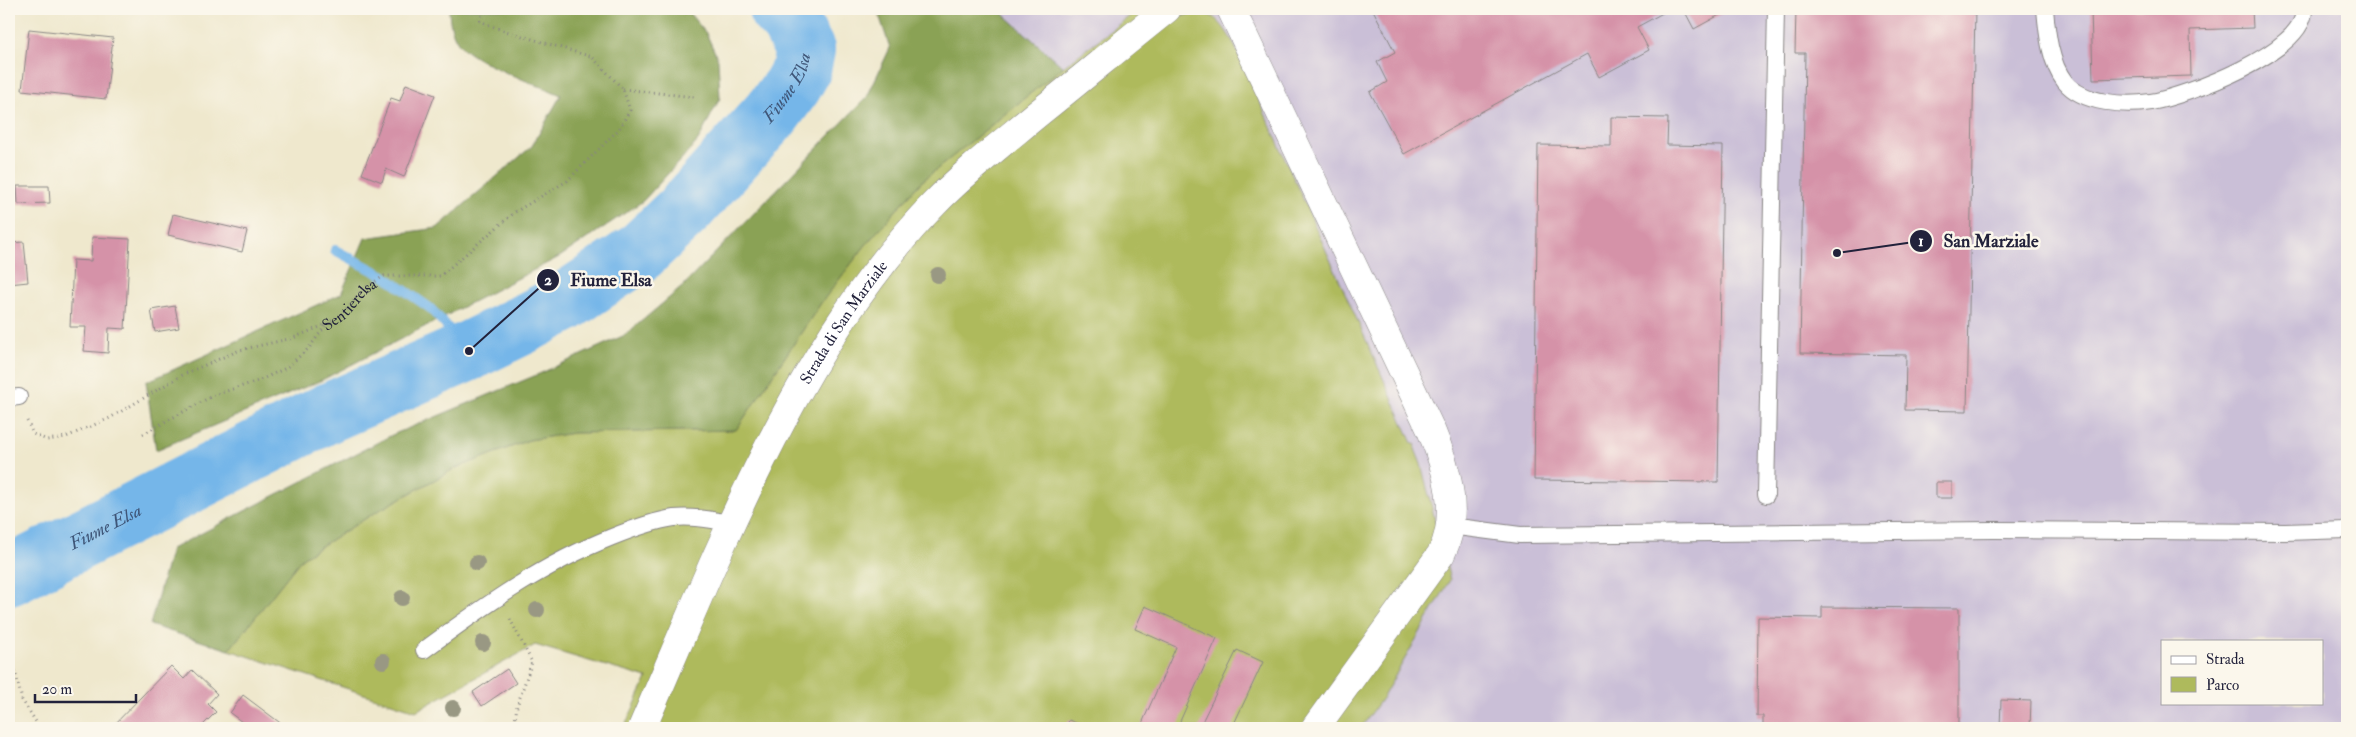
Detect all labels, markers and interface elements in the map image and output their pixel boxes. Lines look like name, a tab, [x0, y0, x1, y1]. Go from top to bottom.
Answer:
water label: Fiume Elsa	[757, 51, 816, 129]
callout: San Marziale	[1908, 224, 2048, 257]
text: San Marziale	[1944, 230, 2039, 253]
text: 1	[1918, 232, 1924, 251]
street label: Strada di San Marziale	[796, 256, 892, 388]
callout: Fiume Elsa	[536, 263, 662, 296]
text: Fiume Elsa	[570, 269, 652, 292]
text: 2	[544, 271, 552, 290]
street label: Sentierelsa	[319, 274, 381, 335]
water label: Fiume Elsa	[64, 499, 146, 556]
legend	[2161, 640, 2324, 704]
text: Strada	[2206, 650, 2245, 669]
scale bar	[35, 672, 136, 704]
text: Parco	[2206, 676, 2239, 695]
text: 20 m	[42, 680, 72, 699]

